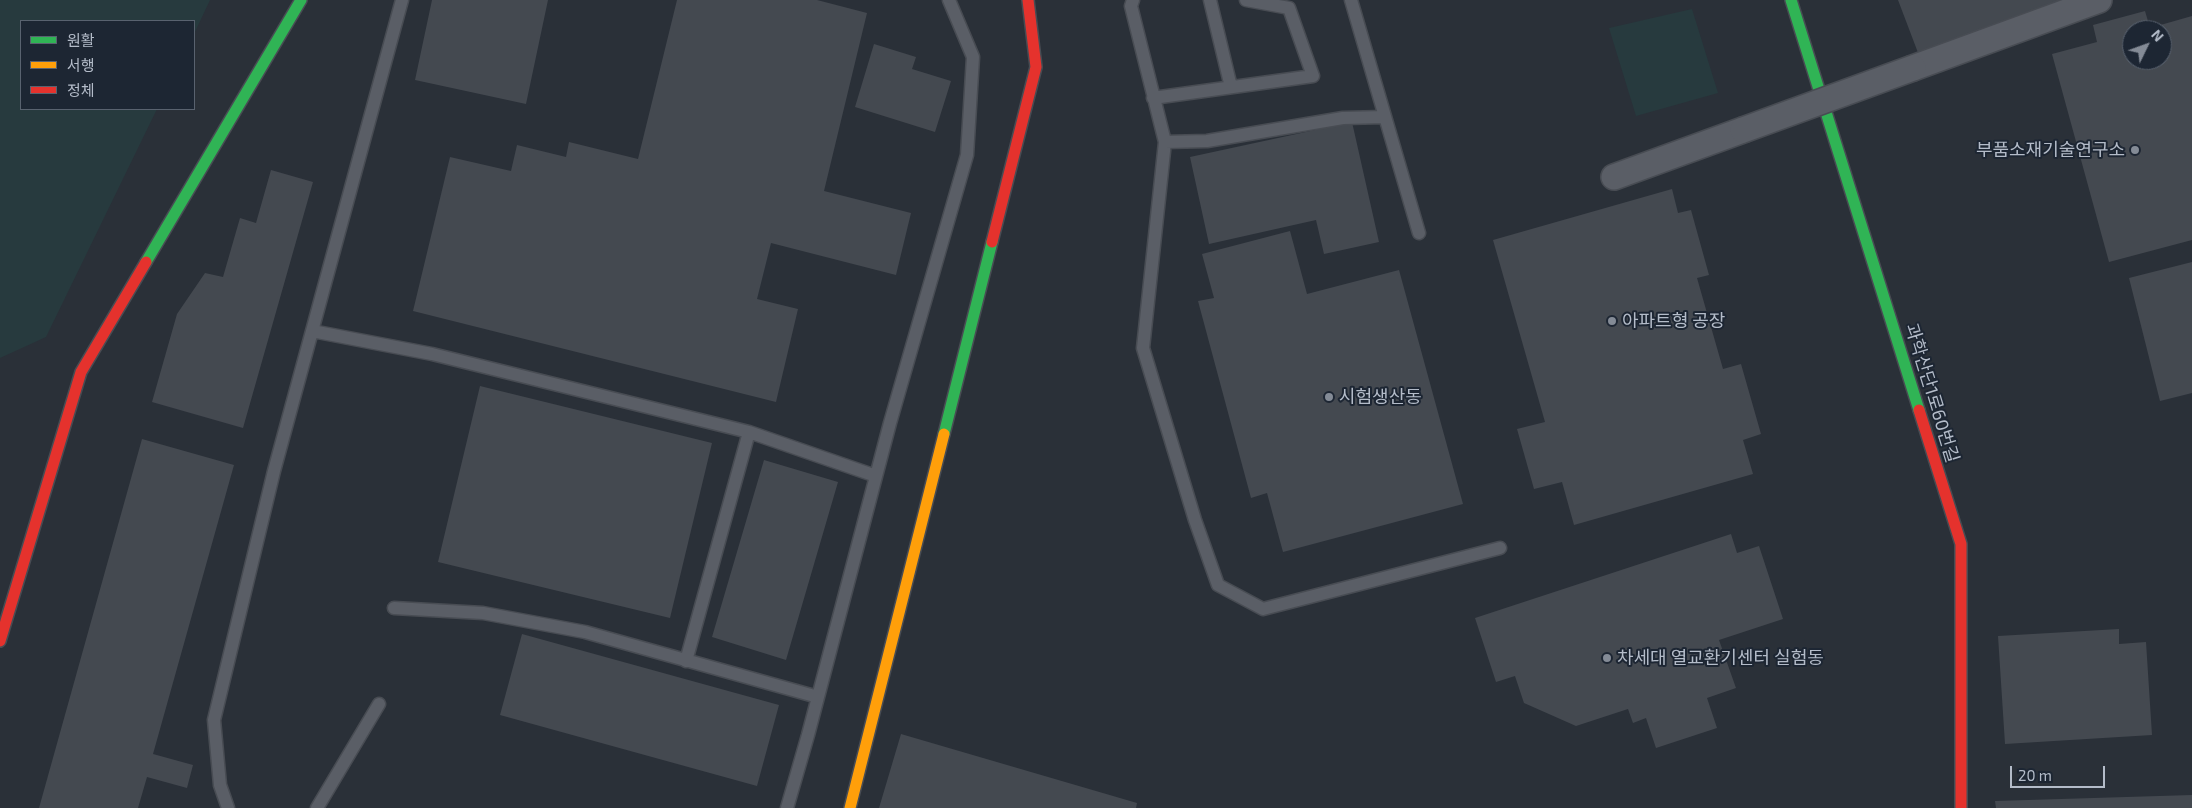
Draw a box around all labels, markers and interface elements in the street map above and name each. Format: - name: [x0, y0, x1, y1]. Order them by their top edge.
- legend: [20, 20, 195, 110]
- north arrow: [2122, 20, 2172, 70]
- text: N: [2148, 26, 2167, 45]
- text: 원활: [67, 31, 95, 49]
- text: 서행: [67, 56, 95, 74]
- text: 정체: [67, 81, 95, 99]
- place label: 부품소재기술연구소: [1976, 139, 2125, 161]
- marker: 부품소재기술연구소: [2129, 144, 2141, 156]
- place label: 아파트형 공장: [1622, 310, 1725, 332]
- marker: 아파트형 공장: [1606, 315, 1618, 327]
- street label: 과학산단1로60번길: [1901, 321, 1963, 465]
- place label: 시험생산동: [1339, 386, 1422, 408]
- marker: 시험생산동: [1323, 391, 1335, 403]
- place label: 차세대 열교환기센터 실험동: [1617, 647, 1824, 669]
- marker: 차세대 열교환기센터 실험동: [1601, 652, 1613, 664]
- scale bar: [2012, 756, 2107, 788]
- text: 20 m: [2018, 766, 2052, 784]

